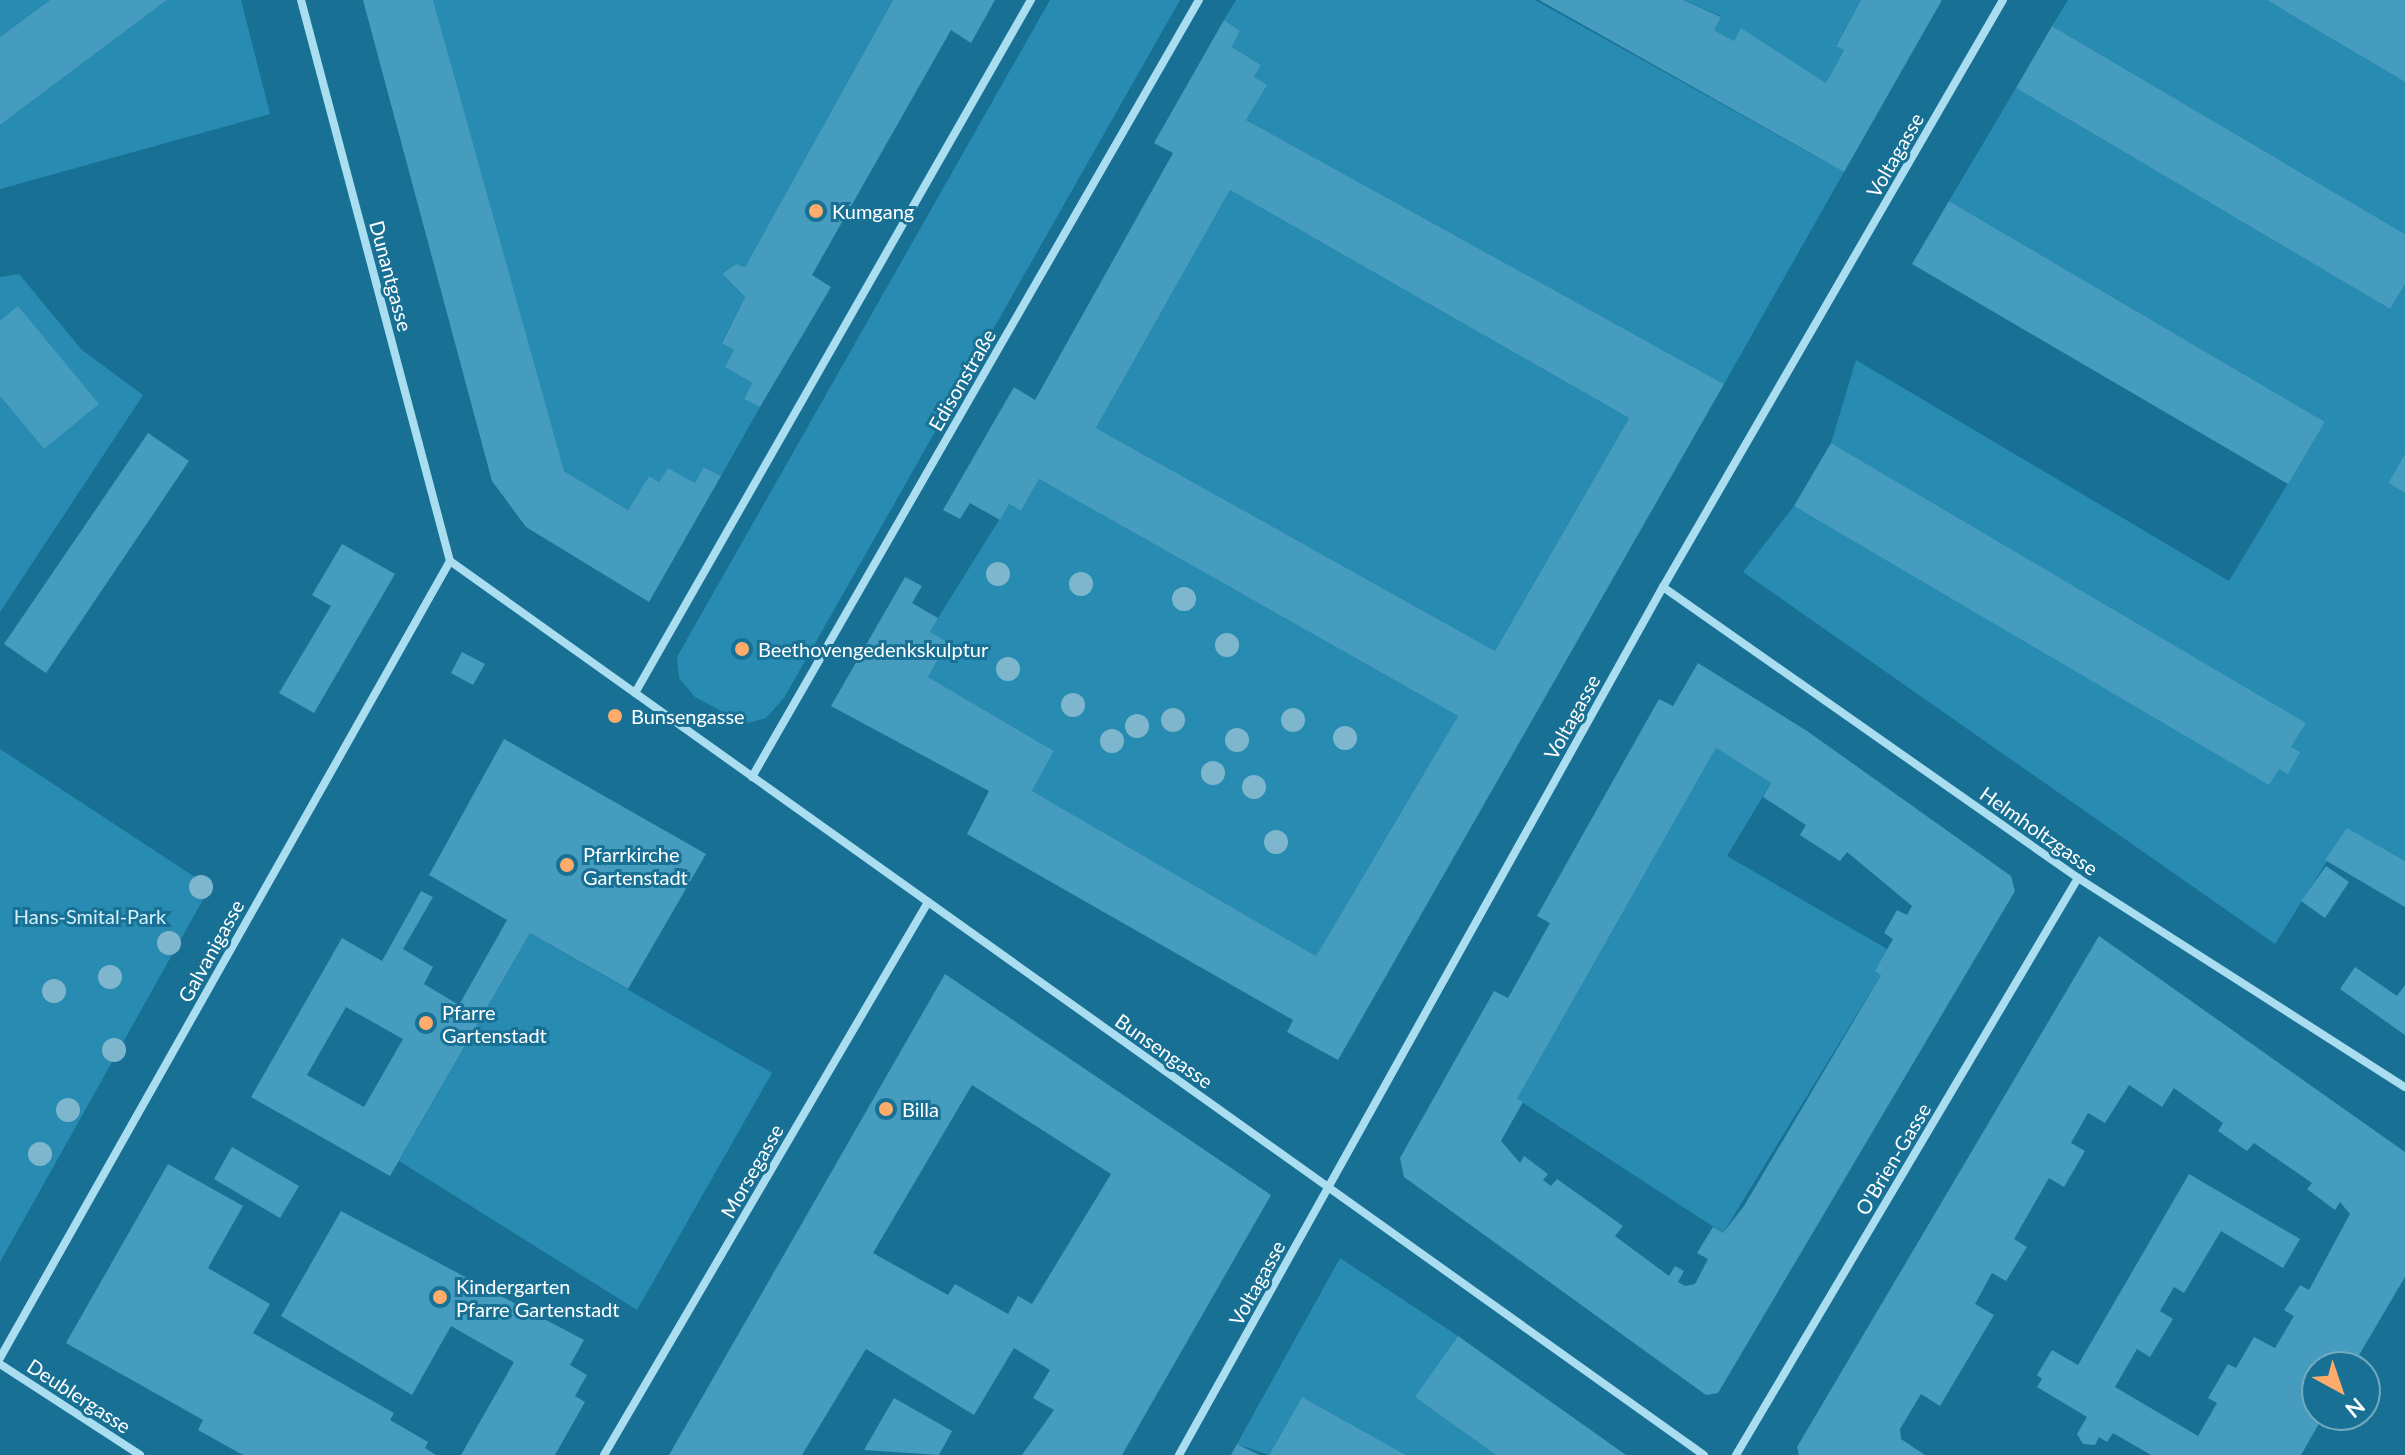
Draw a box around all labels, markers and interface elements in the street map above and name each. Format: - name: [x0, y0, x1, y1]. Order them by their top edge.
- street label: Voltagasse: [1861, 109, 1929, 201]
- place label: Kumgang: [832, 199, 914, 223]
- marker: Kumgang: [807, 202, 825, 220]
- street label: Dunantgasse: [365, 218, 417, 334]
- street label: Edisonstraße: [923, 325, 1001, 435]
- place label: Beethovengedenkskulptur: [758, 637, 988, 661]
- marker: Beethovengedenkskulptur: [733, 640, 751, 658]
- street label: Voltagasse: [1539, 670, 1605, 764]
- place label: Bunsengasse: [631, 704, 745, 728]
- marker: Bunsengasse: [606, 707, 624, 725]
- street label: Helmholtzgasse: [1975, 781, 2103, 881]
- place label: Pfarrkirche Gartenstadt: [583, 842, 688, 889]
- marker: Pfarrkirche Gartenstadt: [558, 856, 576, 874]
- street label: Galvanigasse: [173, 896, 249, 1006]
- park label: Hans-Smital-Park: [14, 904, 166, 928]
- place label: Pfarre Gartenstadt: [442, 1000, 547, 1047]
- street label: Bunsengasse: [1111, 1009, 1217, 1093]
- marker: Pfarre Gartenstadt: [417, 1014, 435, 1032]
- place label: Billa: [902, 1097, 939, 1121]
- street label: O'Brien-Gasse: [1850, 1099, 1936, 1219]
- marker: Billa: [877, 1100, 895, 1118]
- street label: Morsegasse: [716, 1120, 788, 1222]
- street label: Voltagasse: [1224, 1236, 1290, 1330]
- place label: Kindergarten Pfarre Gartenstadt: [456, 1274, 619, 1321]
- marker: Kindergarten Pfarre Gartenstadt: [431, 1288, 449, 1306]
- north arrow: [2301, 1351, 2381, 1431]
- street label: Deublergasse: [23, 1354, 135, 1438]
- text: N: [2340, 1392, 2371, 1424]

